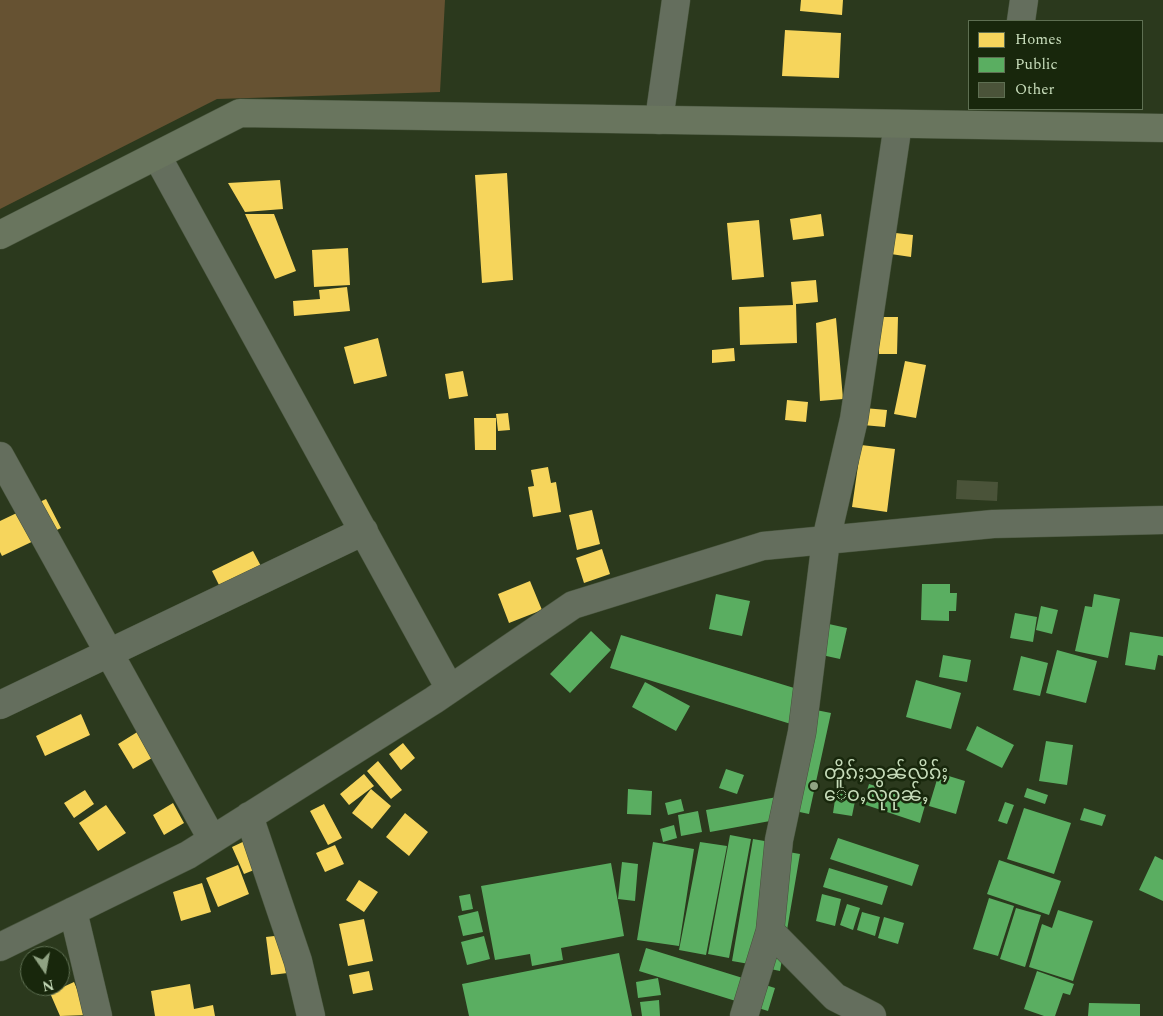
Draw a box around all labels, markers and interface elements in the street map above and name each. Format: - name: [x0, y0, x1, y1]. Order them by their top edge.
- legend: [968, 20, 1143, 110]
- text: Homes: [1015, 28, 1062, 51]
- text: Public: [1015, 53, 1058, 76]
- text: Other: [1015, 78, 1054, 101]
- place label: တိူၵ်ႈသွၼ်လိၵ်ႈ ေဝႇလုဝုၼ်ႇ: [824, 764, 948, 808]
- marker: တိူၵ်ႈသွၼ်လိၵ်ႈ ေဝႇလုဝုၼ်ႇ: [808, 780, 820, 792]
- north arrow: [20, 946, 70, 996]
- text: N: [40, 974, 56, 997]

